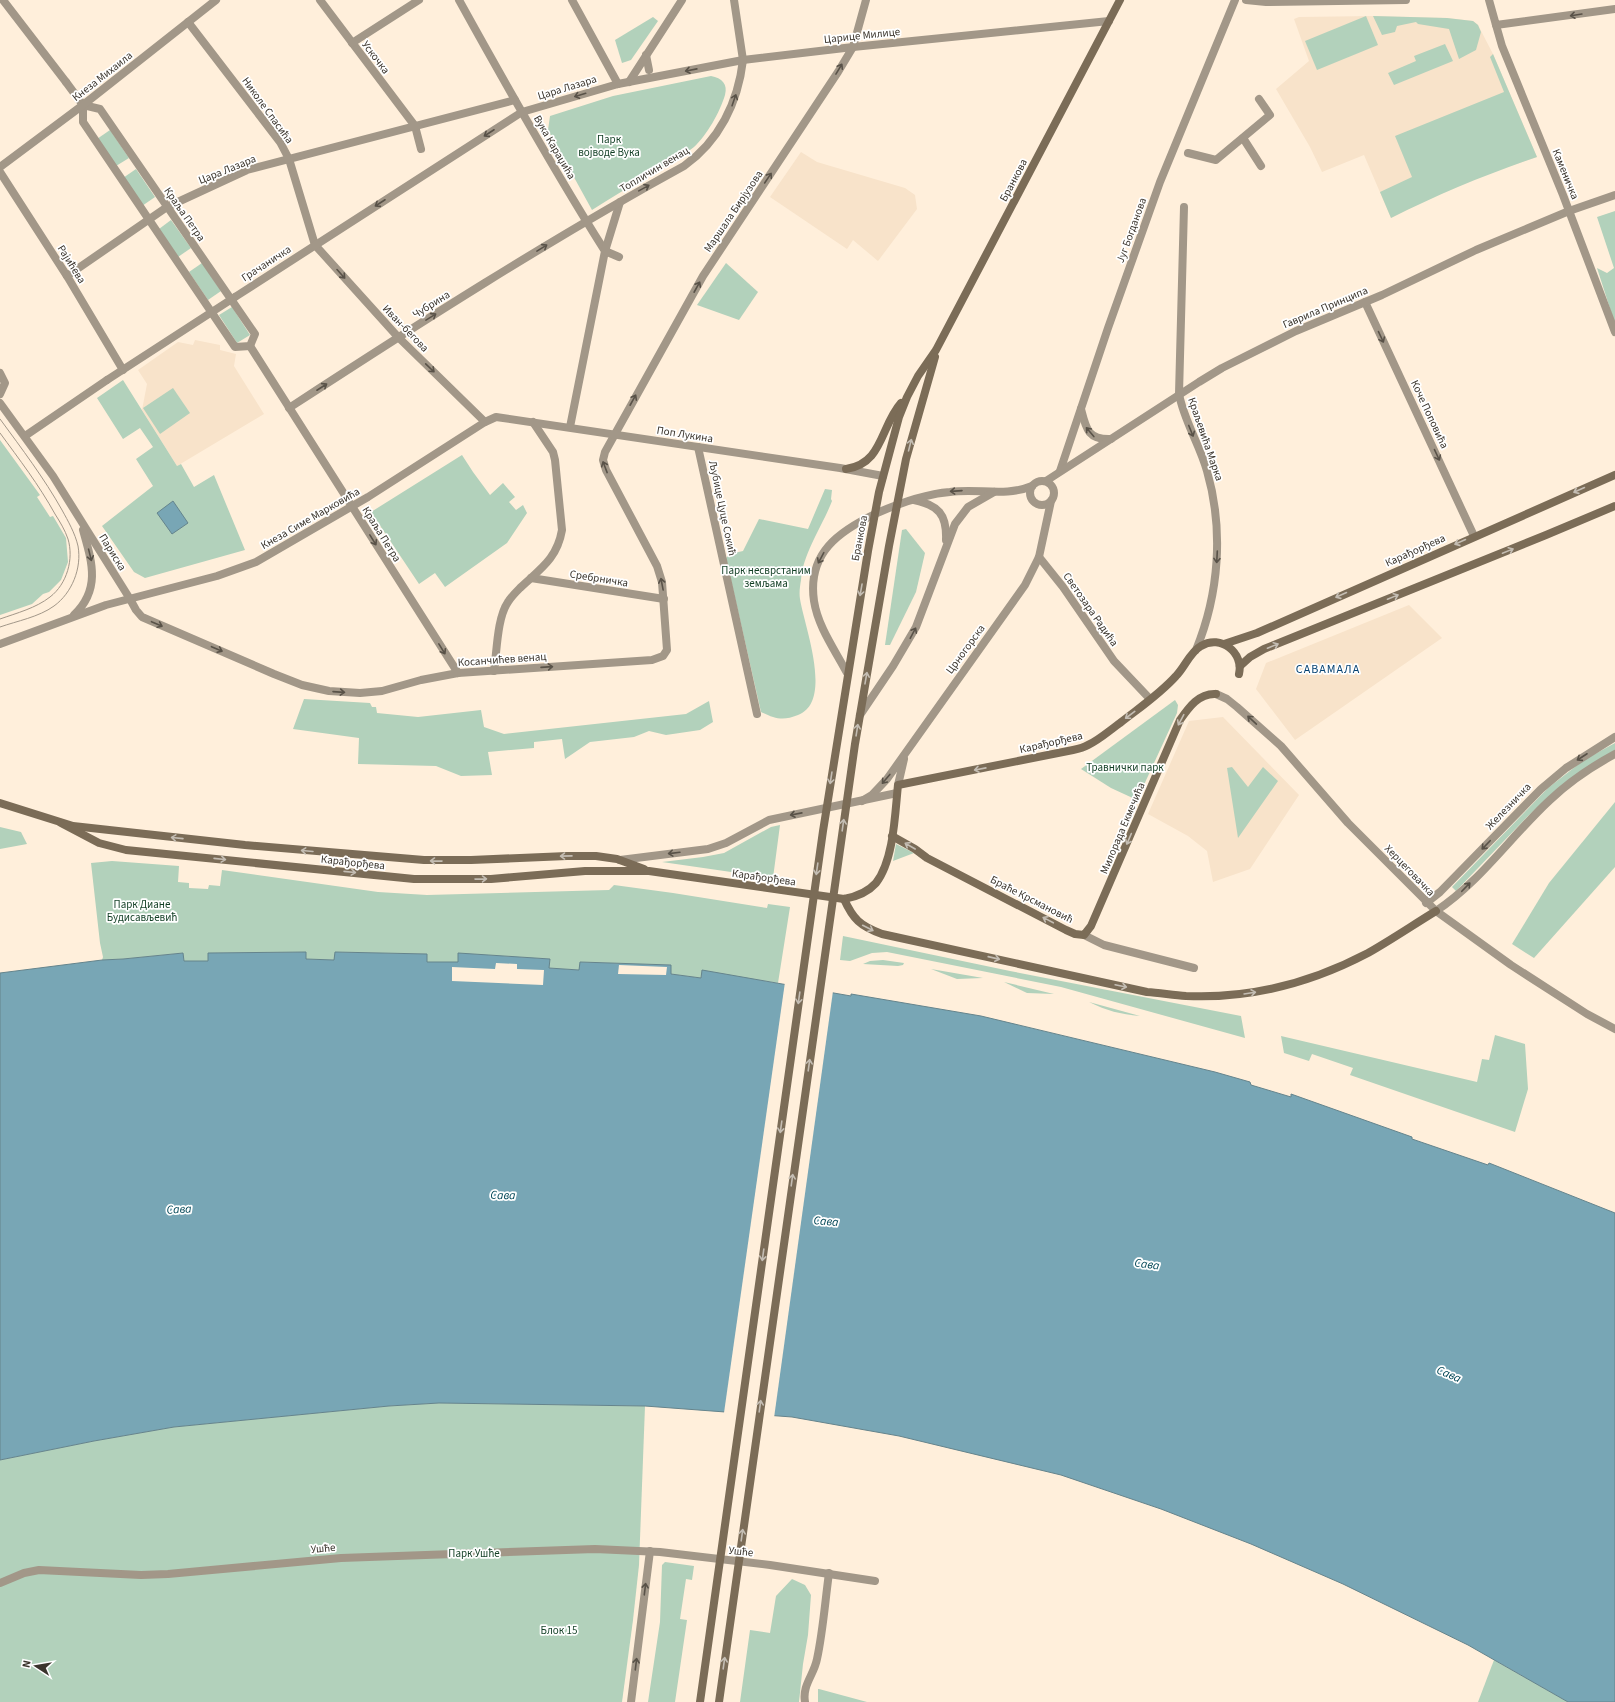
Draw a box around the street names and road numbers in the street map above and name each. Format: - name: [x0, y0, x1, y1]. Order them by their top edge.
- street label: Царице Милице: [823, 24, 901, 47]
- street label: Ускочка: [358, 38, 393, 77]
- street label: Кнеза Михаила: [69, 48, 136, 105]
- street label: Цара Лазара: [536, 71, 598, 104]
- street label: Николе Спасића: [238, 74, 297, 147]
- street label: Вука Караџића: [530, 112, 579, 182]
- street label: Топличин венац: [617, 143, 692, 196]
- street label: Каменичка: [1549, 147, 1582, 202]
- street label: Цара Лазара: [196, 151, 258, 188]
- street label: Бранкова: [996, 156, 1031, 204]
- street label: Маршала Бирјузова: [700, 167, 766, 255]
- street label: Краља Петра: [160, 184, 209, 244]
- street label: Југ Богданова: [1113, 196, 1150, 265]
- street label: Рајићева: [54, 242, 89, 286]
- street label: Грачаничка: [239, 242, 294, 285]
- street label: Гаврила Принципа: [1280, 283, 1370, 332]
- street label: Чубрина: [410, 287, 453, 322]
- street label: Иван-бегова: [379, 301, 432, 355]
- street label: Коче Поповића: [1407, 378, 1452, 451]
- street label: Краљевића Марка: [1184, 395, 1227, 483]
- street label: Поп Лукина: [656, 423, 714, 446]
- street label: Љубице Цуце Сокић: [705, 459, 740, 557]
- street label: Кнеза Симе Марковића: [258, 484, 363, 553]
- street label: Краља Петра: [359, 504, 405, 565]
- street label: Бранкова: [848, 514, 871, 562]
- street label: Париска: [95, 531, 130, 574]
- street label: Карађорђева: [1383, 531, 1448, 570]
- street label: Сребрничка: [569, 566, 629, 591]
- street label: Светозара Радића: [1059, 569, 1122, 649]
- street label: Црногорска: [942, 622, 988, 677]
- street label: Косанчићев венац: [457, 649, 547, 670]
- street label: Карађорђева: [1018, 728, 1084, 757]
- street label: Милорада Екмечића: [1096, 780, 1149, 876]
- street label: Железничка: [1482, 780, 1535, 833]
- street label: Херцеговачка: [1381, 841, 1438, 899]
- street label: Карађорђева: [320, 852, 386, 873]
- street label: Карађорђева: [731, 866, 797, 889]
- street label: Браће Крсмановић: [988, 872, 1076, 927]
- street label: Ушће: [310, 1540, 337, 1557]
- street label: Ушће: [728, 1543, 755, 1560]

